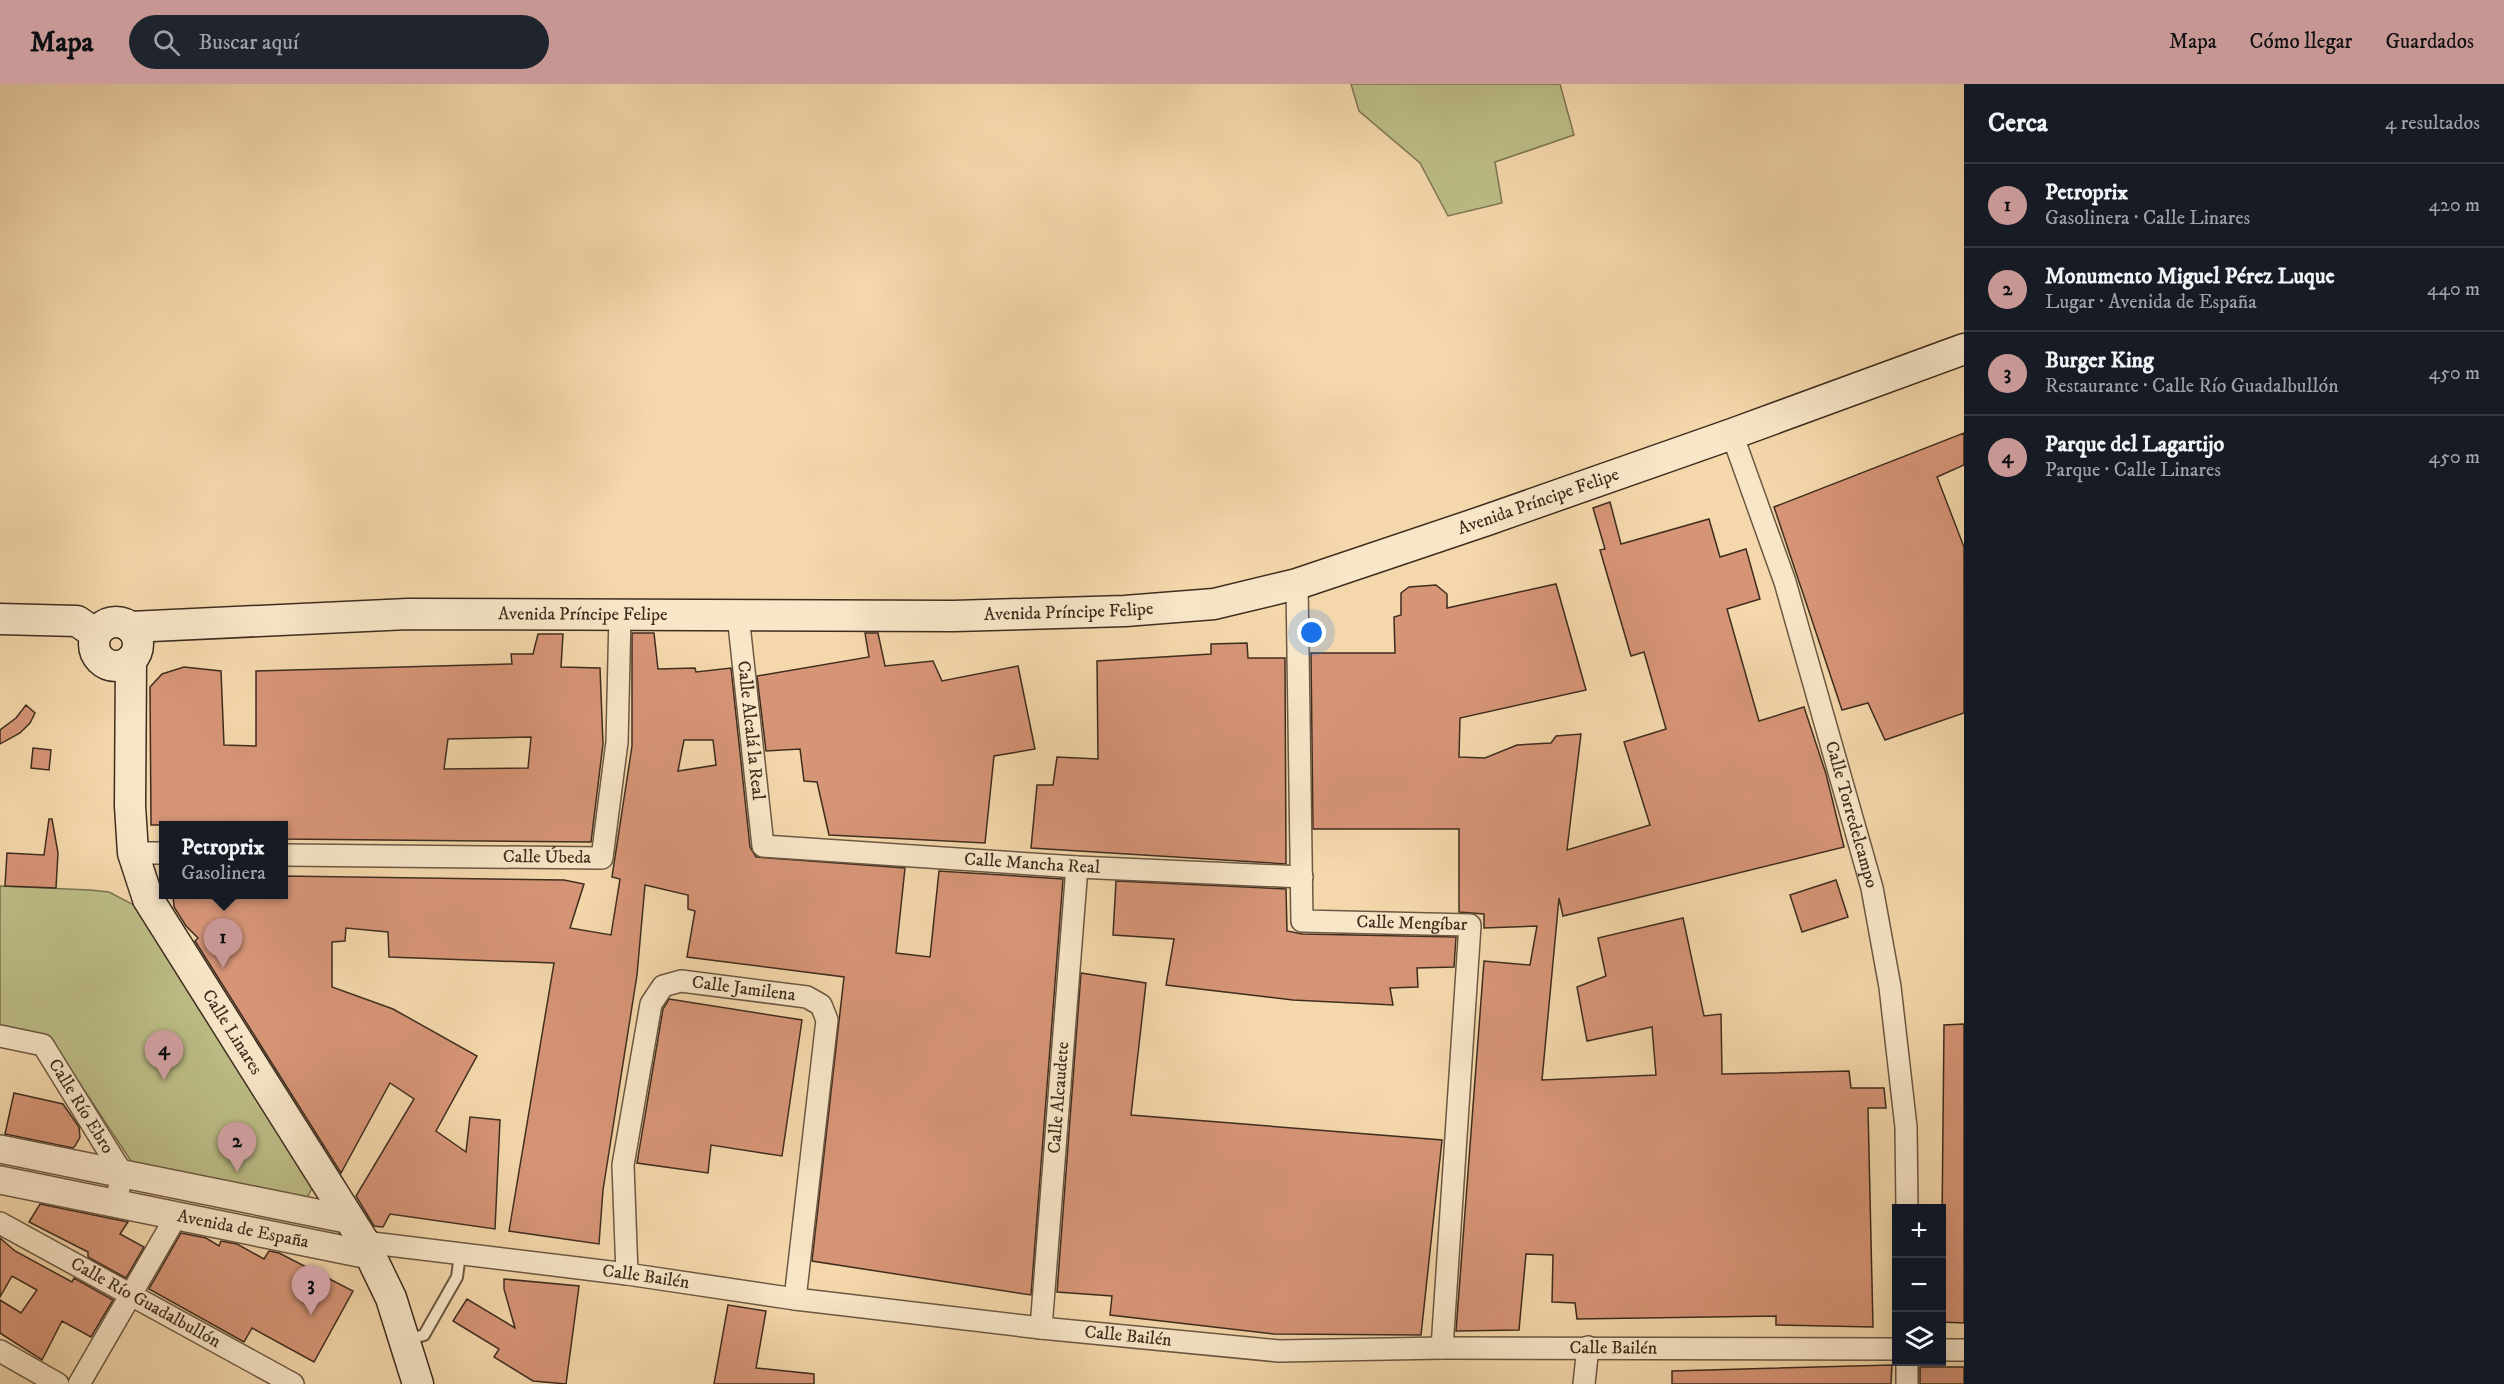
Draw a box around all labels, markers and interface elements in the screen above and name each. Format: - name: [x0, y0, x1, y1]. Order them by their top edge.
- search box: [129, 15, 549, 69]
- text: Mapa: [30, 25, 93, 60]
- icon: search: [150, 26, 183, 59]
- text: Buscar aquí: [198, 29, 299, 56]
- text: Mapa: [2169, 29, 2217, 55]
- text: Cómo llegar: [2250, 29, 2352, 55]
- text: Guardados: [2385, 29, 2474, 55]
- text: Cerca: [1988, 107, 2048, 140]
- text: 4 resultados: [2385, 111, 2480, 136]
- text: Petroprix: [2045, 179, 2128, 206]
- text: 1: [2004, 193, 2011, 218]
- text: 420 m: [2429, 193, 2480, 218]
- text: Gasolinera · Calle Linares: [2045, 206, 2250, 231]
- text: Monumento Miguel Pérez Luque: [2045, 263, 2335, 290]
- text: 2: [2003, 277, 2012, 302]
- text: 440 m: [2427, 277, 2480, 302]
- text: Lugar · Avenida de España: [2045, 290, 2257, 315]
- text: Burger King: [2045, 347, 2154, 374]
- text: 3: [2004, 361, 2011, 386]
- text: 450 m: [2429, 361, 2480, 386]
- text: Restaurante · Calle Río Guadalbullón: [2045, 374, 2339, 399]
- text: Parque del Lagartijo: [2045, 431, 2224, 458]
- text: 4: [2002, 445, 2013, 470]
- text: 450 m: [2429, 445, 2480, 470]
- text: Parque · Calle Linares: [2045, 458, 2221, 483]
- street label: Avenida Príncipe Felipe: [1455, 464, 1622, 540]
- street label: Avenida Príncipe Felipe: [984, 598, 1154, 626]
- street label: Avenida Príncipe Felipe: [498, 603, 667, 626]
- your location: [1297, 618, 1326, 647]
- street label: Calle Alcalá la Real: [732, 659, 769, 802]
- street label: Calle Torredelcampo: [1820, 739, 1882, 891]
- popup: [159, 821, 288, 899]
- text: Petroprix: [181, 834, 264, 861]
- street label: Calle Úbeda: [503, 845, 592, 869]
- street label: Calle Mancha Real: [963, 848, 1101, 879]
- text: Gasolinera: [181, 861, 266, 886]
- street label: Calle Mengíbar: [1356, 911, 1468, 936]
- pin: 1: [204, 918, 242, 968]
- street label: Calle Jamilena: [691, 971, 797, 1006]
- street label: Calle Linares: [197, 986, 267, 1079]
- pin: 4: [144, 1030, 184, 1080]
- street label: Calle Alcaudete: [1044, 1041, 1074, 1155]
- street label: Calle Río Ebro: [43, 1055, 119, 1158]
- pin: 2: [218, 1122, 256, 1172]
- map controls: [1892, 1204, 1946, 1366]
- button: +: [1892, 1204, 1946, 1258]
- street label: Avenida de España: [175, 1205, 311, 1254]
- street label: Calle Río Guadalbullón: [67, 1253, 225, 1353]
- button: −: [1892, 1258, 1946, 1312]
- street label: Calle Bailén: [601, 1260, 691, 1294]
- pin: 3: [292, 1266, 330, 1315]
- button: layers: [1892, 1312, 1946, 1366]
- street label: Calle Bailén: [1083, 1321, 1173, 1352]
- street label: Calle Bailén: [1570, 1337, 1658, 1359]

